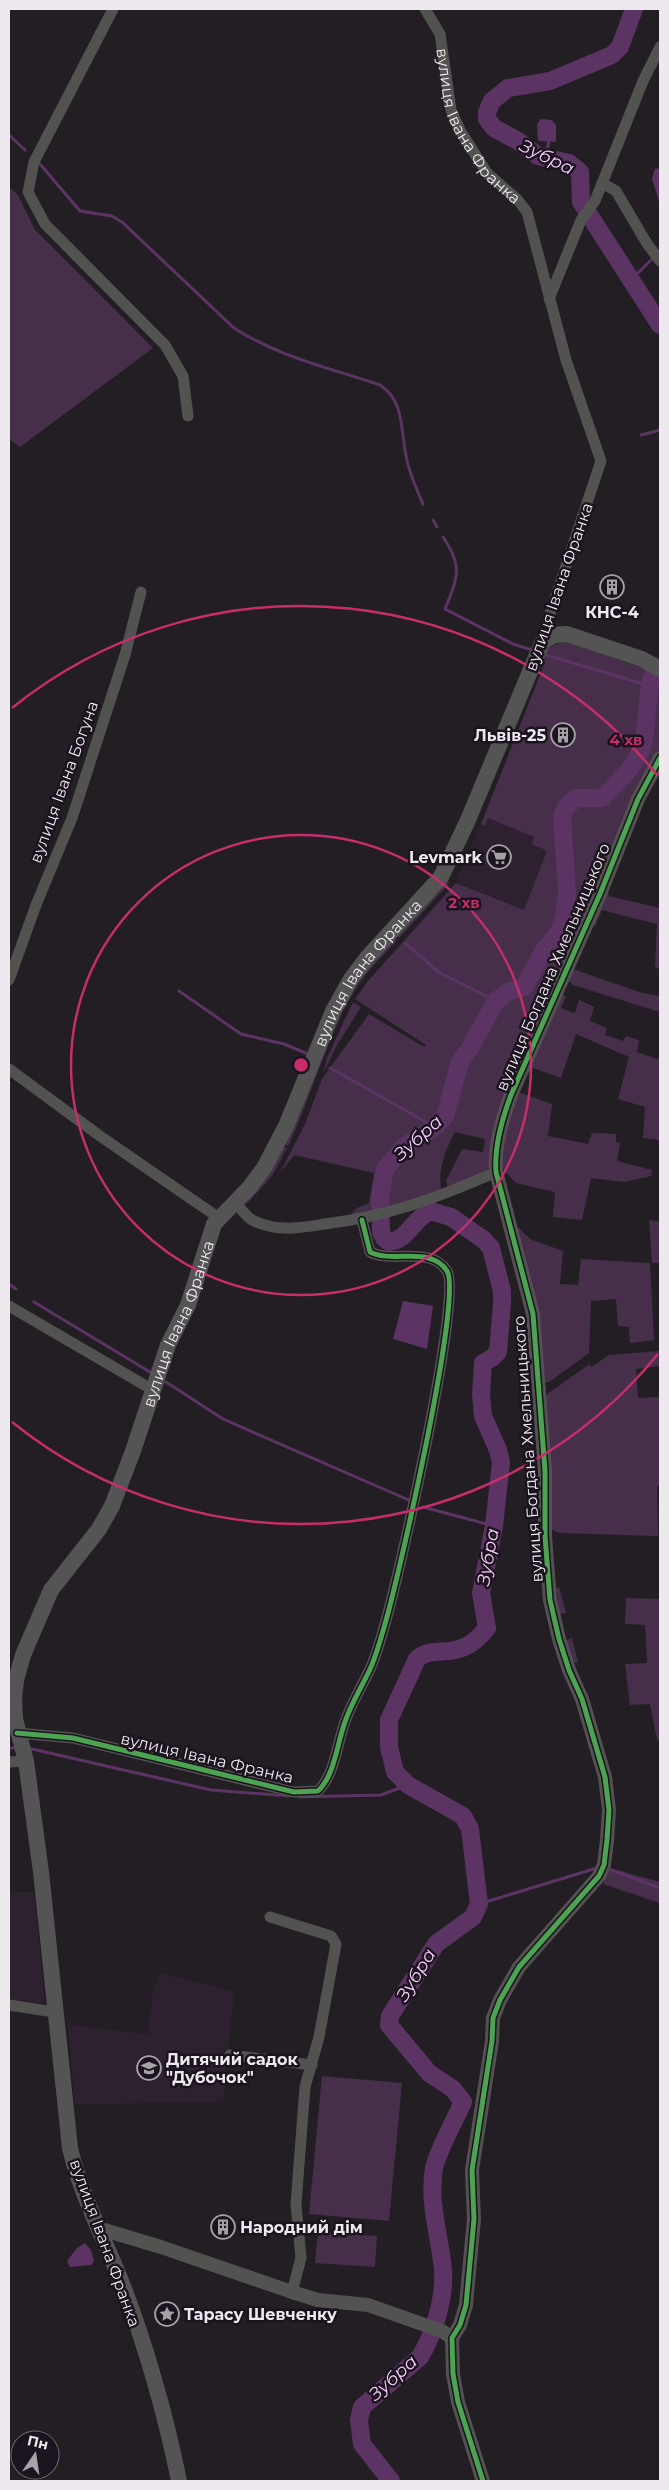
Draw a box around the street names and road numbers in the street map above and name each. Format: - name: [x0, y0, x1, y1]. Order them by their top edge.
- street label: вулиця Івана Франка: [433, 47, 525, 208]
- street label: вулиця Івана Франка: [521, 500, 597, 674]
- street label: вулиця Івана Богуна: [26, 698, 102, 866]
- street label: вулиця Богдана Хмельницького: [492, 840, 614, 1094]
- street label: вулиця Івана Франка: [310, 895, 425, 1049]
- street label: вулиця Івана Франка: [139, 1238, 218, 1410]
- street label: вулиця Богдана Хмельницького: [509, 1315, 547, 1583]
- street label: вулиця Івана Франка: [119, 1729, 295, 1787]
- street label: вулиця Івана Франка: [66, 2157, 144, 2329]

